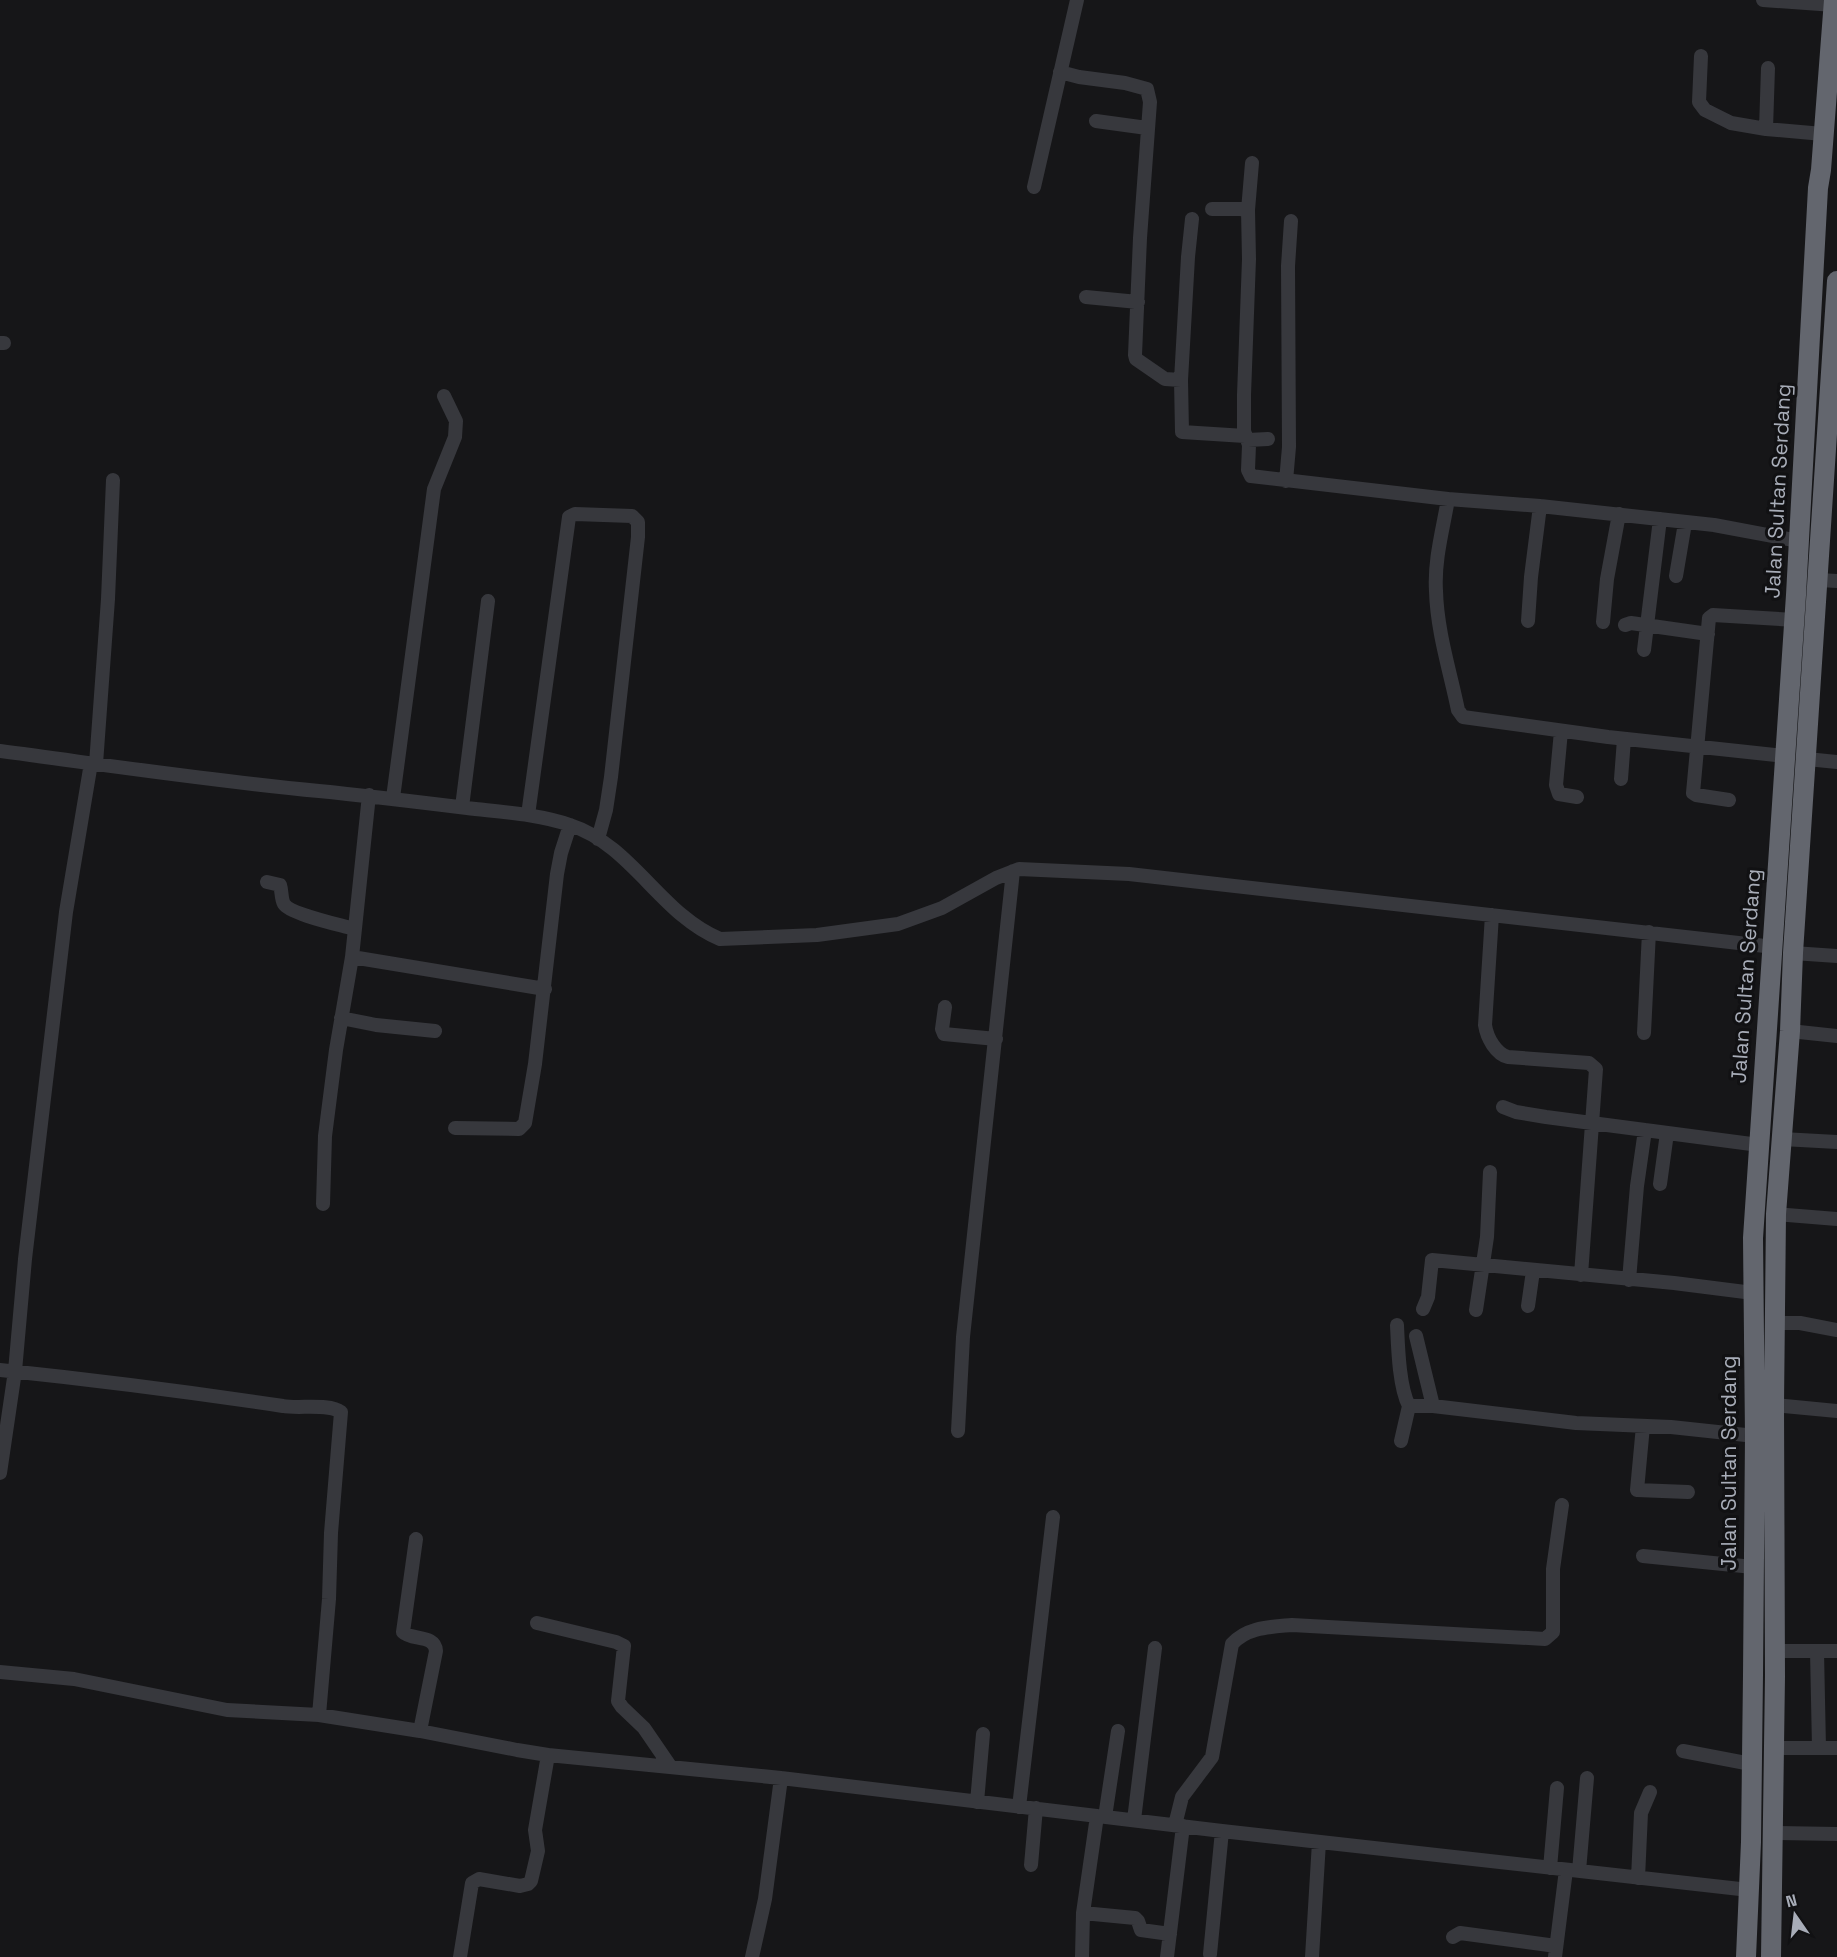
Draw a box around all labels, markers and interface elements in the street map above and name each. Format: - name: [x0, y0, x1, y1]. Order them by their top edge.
- street label: Jalan Sultan Serdang: [1758, 383, 1797, 599]
- street label: Jalan Sultan Serdang: [1725, 868, 1766, 1084]
- street label: Jalan Sultan Serdang: [1715, 1355, 1742, 1571]
- north arrow: [1765, 1885, 1825, 1945]
- text: N: [1784, 1889, 1799, 1912]

